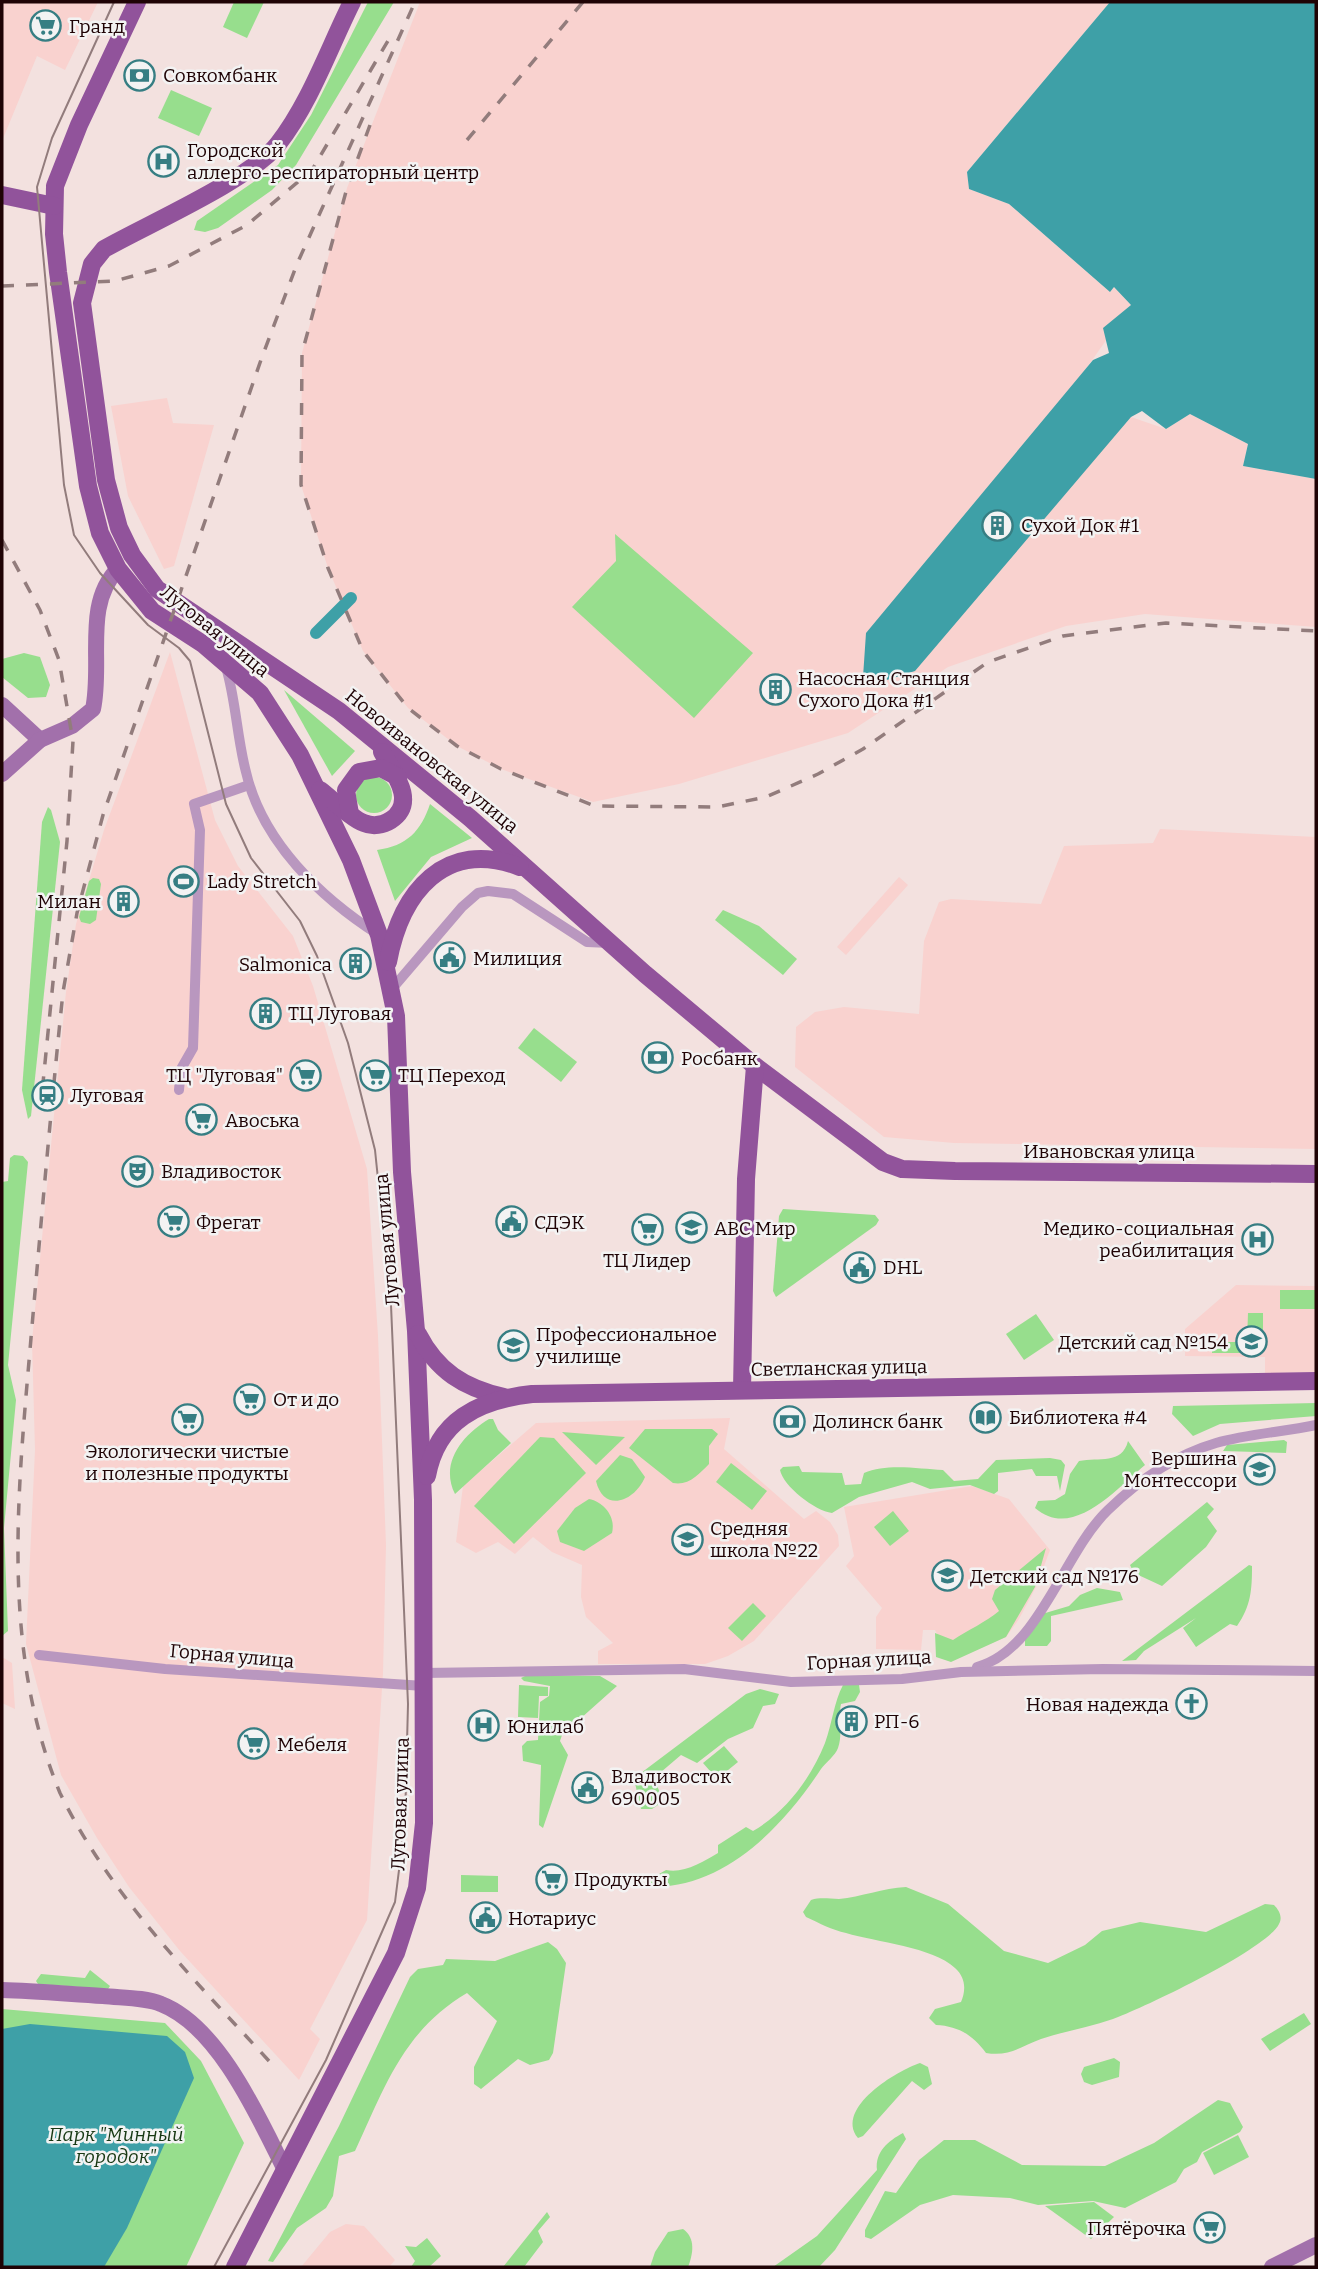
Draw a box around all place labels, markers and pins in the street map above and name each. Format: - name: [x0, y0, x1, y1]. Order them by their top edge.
- supermarket icon: Гранд: [29, 9, 63, 43]
- place label: Гранд: [69, 15, 125, 38]
- bank icon: Совкомбанк: [123, 58, 157, 92]
- place label: Совкомбанк: [163, 64, 278, 87]
- place label: Городской аллерго-респираторный центр: [187, 139, 479, 184]
- hospital icon: Городской аллерго-респираторный центр: [147, 144, 181, 178]
- building icon: Сухой Док #1: [981, 508, 1015, 542]
- place label: Сухой Док #1: [1021, 514, 1139, 537]
- place label: Насосная Станция Сухого Дока #1: [798, 667, 970, 712]
- building icon: Насосная Станция Сухого Дока #1: [758, 672, 792, 706]
- sports icon: Lady Stretch: [167, 864, 201, 898]
- place label: Lady Stretch: [207, 870, 317, 893]
- building icon: Милан: [107, 884, 141, 918]
- place label: Милан: [37, 890, 101, 913]
- public building icon: Милиция: [433, 941, 467, 975]
- building icon: Salmonica: [338, 947, 372, 981]
- place label: Милиция: [473, 947, 562, 970]
- place label: Salmonica: [239, 953, 333, 976]
- building icon: ТЦ Луговая: [248, 996, 282, 1030]
- place label: ТЦ Луговая: [288, 1002, 391, 1025]
- bank icon: Росбанк: [641, 1041, 675, 1075]
- place label: Росбанк: [681, 1047, 759, 1070]
- supermarket icon: ТЦ "Луговая": [289, 1058, 323, 1092]
- supermarket icon: ТЦ Переход: [358, 1058, 392, 1092]
- place label: ТЦ "Луговая": [166, 1064, 283, 1087]
- place label: ТЦ Переход: [398, 1064, 506, 1087]
- station icon: Луговая: [30, 1078, 64, 1112]
- place label: Луговая: [70, 1084, 144, 1107]
- supermarket icon: Авоська: [185, 1103, 219, 1137]
- place label: Авоська: [225, 1109, 300, 1132]
- theatre icon: Владивосток: [121, 1154, 155, 1188]
- place label: Владивосток: [161, 1160, 282, 1183]
- supermarket icon: Фрегат: [156, 1205, 190, 1239]
- public building icon: СДЭК: [494, 1205, 528, 1239]
- place label: Фрегат: [196, 1211, 261, 1234]
- place label: СДЭК: [534, 1211, 585, 1234]
- school or university icon: ABC Мир: [674, 1211, 708, 1245]
- supermarket icon: ТЦ Лидер: [630, 1212, 664, 1246]
- place label: ABC Мир: [714, 1217, 796, 1240]
- place label: Медико-социальная реабилитация: [1043, 1217, 1234, 1262]
- hospital icon: Медико-социальная реабилитация: [1240, 1222, 1274, 1256]
- place label: ТЦ Лидер: [603, 1249, 691, 1272]
- public building icon: DHL: [843, 1250, 877, 1284]
- place label: DHL: [883, 1256, 922, 1279]
- place label: Профессиональное училище: [535, 1323, 717, 1368]
- school or university icon: Детский сад №154: [1234, 1325, 1268, 1359]
- school or university icon: Профессиональное училище: [496, 1328, 530, 1362]
- place label: Детский сад №154: [1058, 1331, 1228, 1354]
- supermarket icon: От и до: [233, 1382, 267, 1416]
- place label: От и до: [273, 1388, 339, 1411]
- library icon: Библиотека #4: [969, 1400, 1003, 1434]
- supermarket icon: Экологически чистые и полезные продукты: [170, 1403, 204, 1437]
- bank icon: Долинск банк: [773, 1404, 807, 1438]
- place label: Библиотека #4: [1009, 1406, 1147, 1429]
- place label: Долинск банк: [813, 1410, 943, 1433]
- place label: Экологически чистые и полезные продукты: [85, 1440, 289, 1485]
- place label: Вершина Монтессори: [1124, 1447, 1238, 1492]
- school or university icon: Вершина Монтессори: [1243, 1452, 1277, 1486]
- place label: Средняя школа №22: [710, 1517, 818, 1562]
- school or university icon: Средняя школа №22: [670, 1522, 704, 1556]
- school or university icon: Детский сад №176: [930, 1559, 964, 1593]
- place label: Детский сад №176: [970, 1565, 1139, 1588]
- church icon: Новая надежда: [1175, 1687, 1209, 1721]
- place label: Новая надежда: [1026, 1693, 1170, 1716]
- building icon: РП-6: [834, 1704, 868, 1738]
- hospital icon: Юнилаб: [467, 1709, 501, 1743]
- place label: РП-6: [874, 1710, 920, 1733]
- place label: Юнилаб: [507, 1715, 584, 1738]
- supermarket icon: Мебеля: [237, 1727, 271, 1761]
- place label: Мебеля: [277, 1733, 347, 1756]
- place label: Владивосток 690005: [611, 1765, 732, 1810]
- public building icon: Владивосток 690005: [571, 1770, 605, 1804]
- supermarket icon: Продукты: [534, 1862, 568, 1896]
- place label: Продукты: [574, 1868, 668, 1891]
- public building icon: Нотариус: [468, 1901, 502, 1935]
- place label: Нотариус: [508, 1907, 596, 1930]
- supermarket icon: Пятёрочка: [1192, 2211, 1226, 2245]
- place label: Пятёрочка: [1087, 2217, 1187, 2240]

